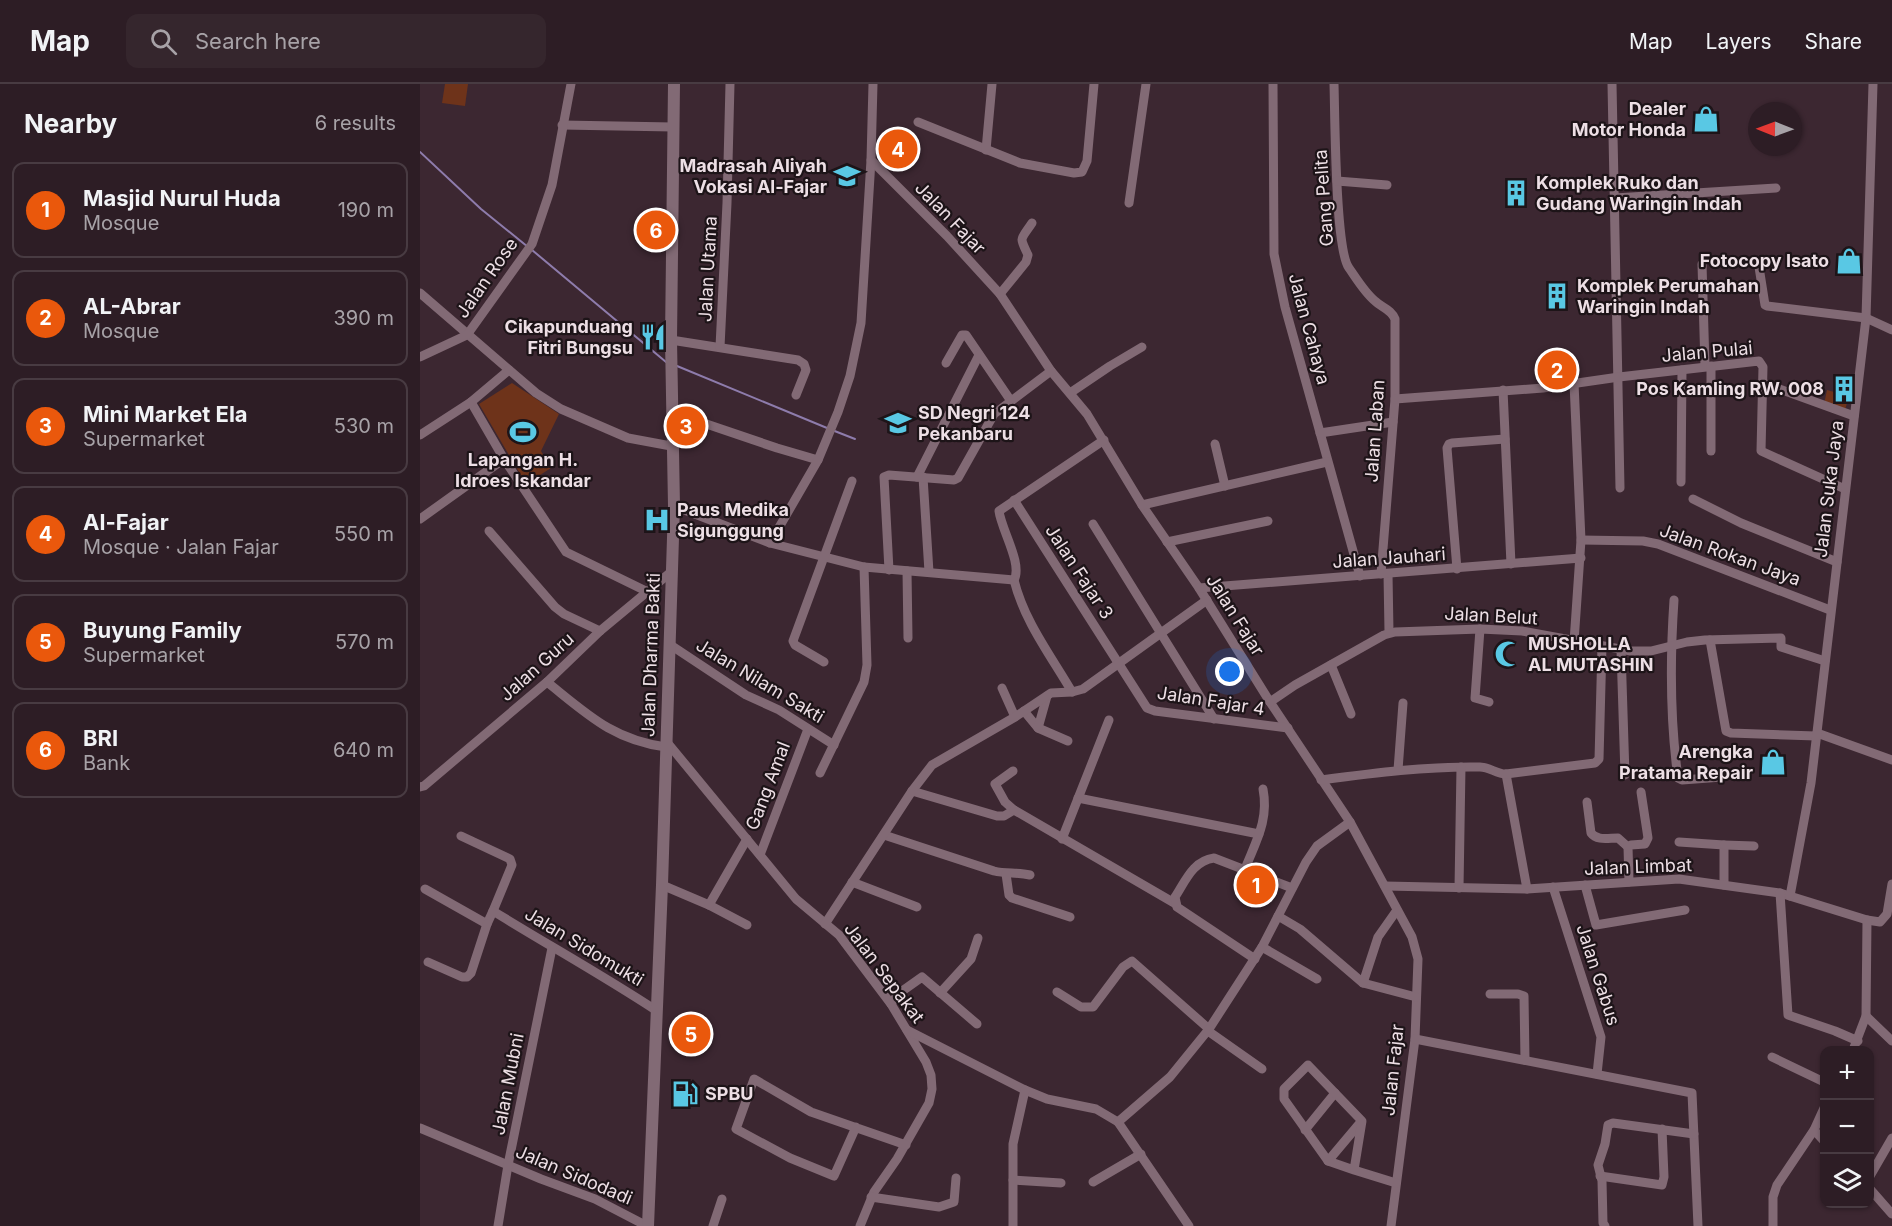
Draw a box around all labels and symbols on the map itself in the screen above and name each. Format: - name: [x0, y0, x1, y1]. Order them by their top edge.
- place label: Dealer Motor Honda: [1572, 98, 1686, 140]
- north arrow: [1748, 102, 1802, 156]
- shop icon: Dealer Motor Honda: [1691, 104, 1721, 134]
- pin: 4: [878, 126, 918, 172]
- street label: Gang Pelita: [1310, 149, 1337, 247]
- place label: Madrasah Aliyah Vokasi Al-Fajar: [679, 155, 827, 197]
- school or university icon: Madrasah Aliyah Vokasi Al-Fajar: [832, 161, 862, 191]
- place label: Komplek Ruko dan Gudang Waringin Indah: [1536, 172, 1742, 214]
- street label: Jalan Fajar: [911, 177, 990, 258]
- building icon: Komplek Ruko dan Gudang Waringin Indah: [1501, 178, 1531, 208]
- pin: 6: [636, 208, 676, 252]
- street label: Jalan Utama: [694, 216, 721, 322]
- street label: Jalan Rose: [451, 234, 522, 322]
- shop icon: Fotocopy Isato: [1834, 246, 1864, 276]
- place label: Fotocopy Isato: [1700, 250, 1829, 271]
- street label: Jalan Cahaya: [1285, 271, 1334, 387]
- place label: Komplek Perumahan Waringin Indah: [1577, 275, 1759, 317]
- building icon: Komplek Perumahan Waringin Indah: [1542, 281, 1572, 311]
- place label: Cikapunduang Fitri Bungsu: [505, 316, 633, 358]
- restaurant icon: Cikapunduang Fitri Bungsu: [638, 322, 668, 352]
- street label: Jalan Pulai: [1660, 337, 1753, 366]
- pin: 2: [1538, 348, 1576, 392]
- building icon: Pos Kamling RW. 008: [1829, 374, 1859, 404]
- place label: Pos Kamling RW. 008: [1636, 378, 1824, 399]
- street label: Jalan Laban: [1360, 379, 1389, 483]
- place label: SD Negri 124 Pekanbaru: [918, 402, 1030, 444]
- pin: 3: [666, 404, 706, 448]
- school or university icon: SD Negri 124 Pekanbaru: [883, 408, 913, 438]
- sports icon: Lapangan H. Idroes Iskandar: [508, 417, 538, 447]
- street label: Jalan Suka Jaya: [1810, 419, 1847, 559]
- place label: Lapangan H. Idroes Iskandar: [455, 449, 591, 491]
- place label: Paus Medika Sigunggung: [677, 499, 789, 541]
- hospital icon: Paus Medika Sigunggung: [642, 505, 672, 535]
- street label: Jalan Rokan Jaya: [1657, 519, 1804, 590]
- street label: Jalan Fajar 3: [1041, 521, 1118, 623]
- street label: Jalan Jauhari: [1331, 543, 1446, 572]
- street label: Jalan Fajar: [1202, 570, 1269, 660]
- street label: Jalan Dharma Bakti: [637, 573, 664, 737]
- street label: Jalan Belut: [1444, 603, 1538, 628]
- street label: Jalan Guru: [495, 628, 578, 705]
- place label: MUSHOLLA AL MUTASHIN: [1528, 633, 1653, 675]
- street label: Jalan Nilam Sakti: [692, 634, 828, 727]
- mosque icon: MUSHOLLA AL MUTASHIN: [1493, 639, 1523, 669]
- your location: [1215, 657, 1244, 686]
- street label: Jalan Fajar 4: [1156, 682, 1266, 719]
- street label: Gang Amal: [741, 739, 794, 833]
- place label: Arengka Pratama Repair: [1619, 741, 1753, 783]
- shop icon: Arengka Pratama Repair: [1758, 747, 1788, 777]
- street label: Jalan Limbat: [1584, 854, 1692, 879]
- pin: 1: [1236, 862, 1276, 908]
- street label: Jalan Sidomukti: [521, 903, 647, 990]
- street label: Jalan Sepakat: [840, 919, 929, 1027]
- street label: Jalan Gabus: [1572, 922, 1625, 1028]
- pin: 5: [672, 1012, 710, 1056]
- street label: Jalan Fajar: [1377, 1023, 1408, 1117]
- street label: Jalan Mubni: [487, 1031, 528, 1137]
- fuel station icon: SPBU: [670, 1079, 700, 1109]
- place label: SPBU: [705, 1083, 754, 1104]
- street label: Jalan Sidodadi: [513, 1140, 636, 1209]

